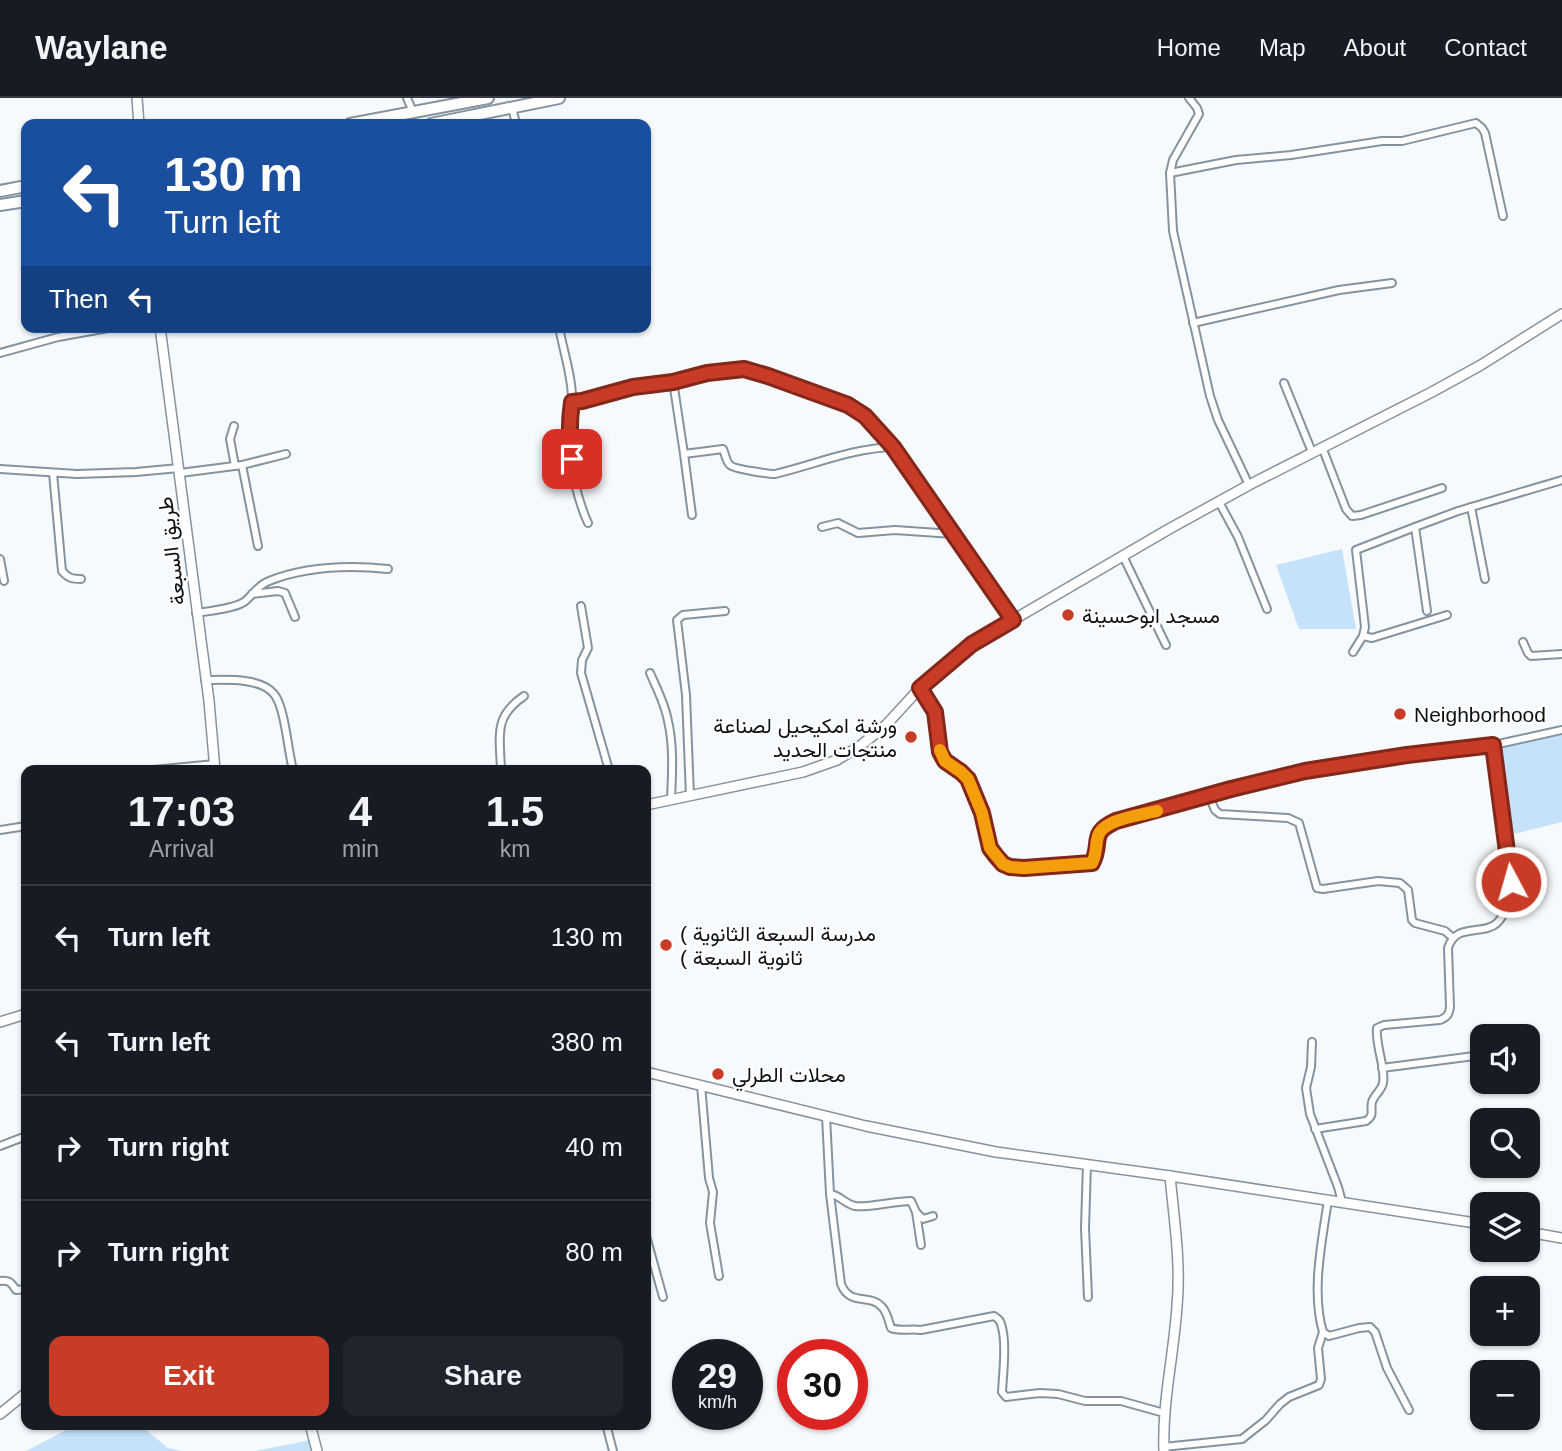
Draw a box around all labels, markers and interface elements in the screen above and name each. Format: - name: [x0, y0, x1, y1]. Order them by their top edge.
- text: Waylane: [35, 29, 168, 66]
- text: Home: [1157, 34, 1221, 61]
- text: Map: [1259, 34, 1306, 61]
- text: About: [1344, 34, 1406, 61]
- text: Contact: [1444, 34, 1527, 61]
- icon: left: [49, 147, 140, 238]
- text: 130 m: [164, 147, 303, 201]
- text: Turn left: [164, 204, 280, 240]
- icon: left: [122, 280, 160, 318]
- text: Then: [49, 284, 108, 314]
- pin: [542, 429, 602, 489]
- icon: arrive: [553, 440, 591, 478]
- street label: طريق السبعة: [153, 495, 191, 607]
- place label: مسجد ابوحسينة: [1082, 604, 1220, 629]
- marker: مسجد ابوحسينة: [1060, 607, 1076, 623]
- place label: Neighborhood: [1414, 703, 1546, 726]
- marker: Neighborhood: [1392, 706, 1408, 722]
- place label: ورشة امكيحيل لصناعة منتجات الحديد: [713, 714, 897, 762]
- marker: ورشة امكيحيل لصناعة منتجات الحديد: [903, 729, 919, 745]
- text: 17:03: [128, 788, 235, 835]
- text: 4: [349, 788, 372, 835]
- text: 1.5: [486, 788, 544, 835]
- text: Arrival: [149, 836, 214, 862]
- text: min: [342, 836, 379, 862]
- text: km: [500, 836, 530, 862]
- position arrow: [1474, 845, 1548, 919]
- icon: left: [49, 919, 87, 957]
- text: Turn left: [108, 922, 210, 952]
- text: 130 m: [551, 922, 623, 952]
- place label: ( مدرسة السبعة الثانوية ( ثانوية السبعة: [680, 922, 876, 971]
- marker: ( مدرسة السبعة الثانوية ( ثانوية السبعة: [658, 937, 674, 953]
- icon: left: [49, 1024, 87, 1062]
- map controls: [1470, 1024, 1540, 1430]
- button: sound: [1470, 1024, 1540, 1094]
- text: Turn left: [108, 1027, 210, 1057]
- text: 380 m: [551, 1027, 623, 1057]
- place label: محلات الطرلي: [732, 1063, 846, 1092]
- marker: محلات الطرلي: [710, 1066, 726, 1082]
- button: search: [1470, 1108, 1540, 1178]
- icon: right: [49, 1129, 87, 1167]
- text: Turn right: [108, 1132, 229, 1162]
- text: 40 m: [565, 1132, 623, 1162]
- button: layers: [1470, 1192, 1540, 1262]
- icon: right: [49, 1234, 87, 1272]
- text: Turn right: [108, 1237, 229, 1267]
- text: 80 m: [565, 1237, 623, 1267]
- button: +: [1470, 1276, 1540, 1346]
- button: Exit: [49, 1336, 329, 1416]
- button: Share: [343, 1336, 623, 1416]
- speed limit sign: 30: [777, 1339, 868, 1430]
- text: 29: [698, 1356, 737, 1395]
- button: −: [1470, 1360, 1540, 1430]
- text: km/h: [698, 1392, 737, 1412]

